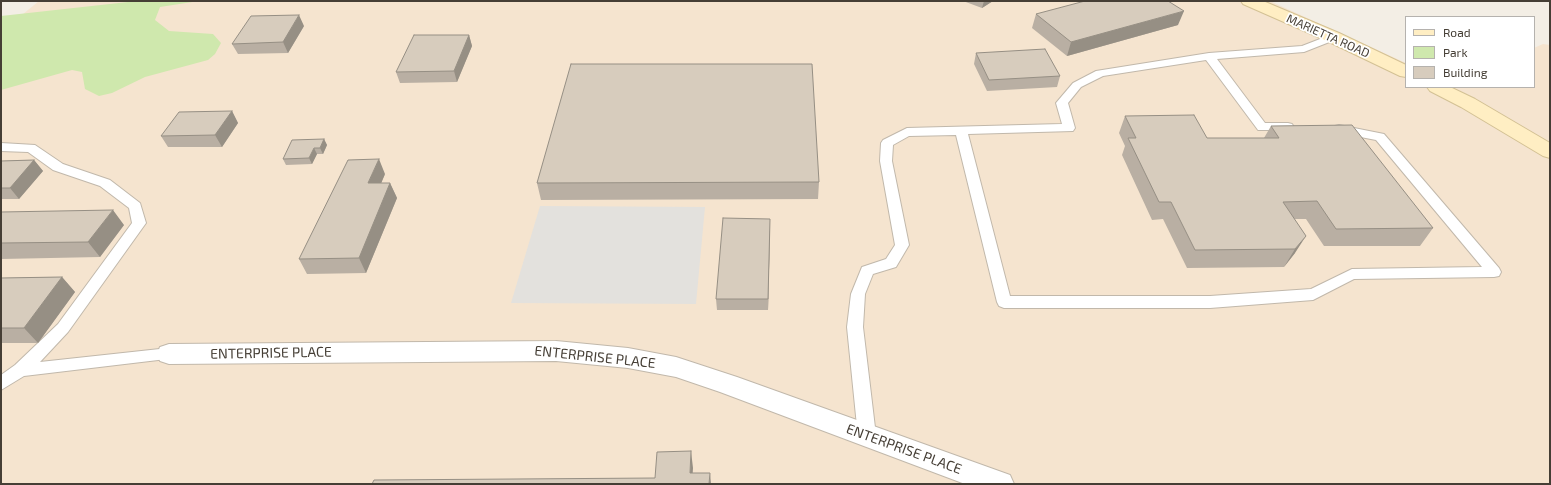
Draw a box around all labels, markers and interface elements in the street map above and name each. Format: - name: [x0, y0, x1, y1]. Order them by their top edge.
- street label: MARIETTA ROAD: [1284, 11, 1372, 61]
- legend: [1405, 16, 1535, 88]
- text: Road: [1443, 25, 1471, 39]
- text: Park: [1443, 45, 1468, 59]
- text: Building: [1443, 65, 1487, 79]
- street label: ENTERPRISE PLACE: [534, 342, 656, 372]
- street label: ENTERPRISE PLACE: [210, 344, 332, 362]
- street label: ENTERPRISE PLACE: [844, 420, 964, 478]

